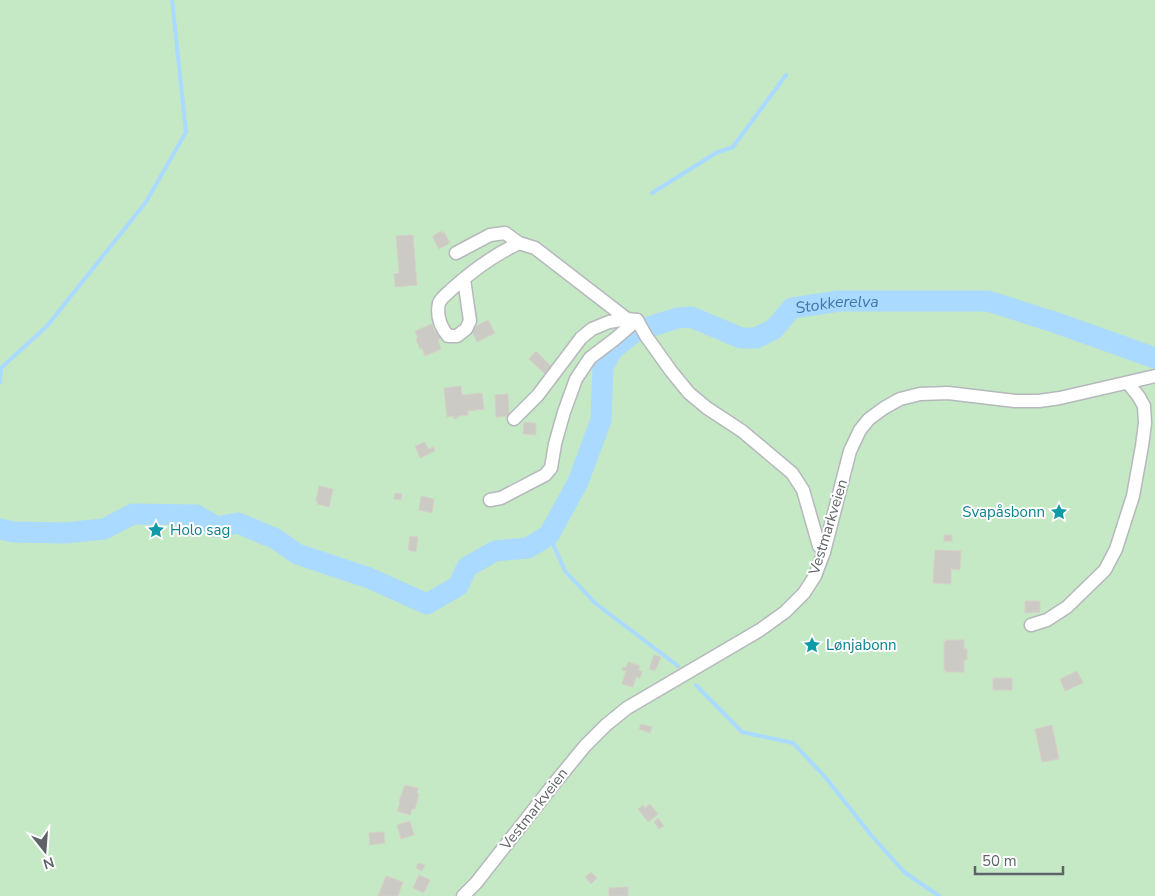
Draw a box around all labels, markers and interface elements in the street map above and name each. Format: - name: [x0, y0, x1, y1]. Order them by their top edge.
- water label: Stokkerelva: [794, 291, 879, 319]
- street label: Vestmarkveien: [804, 477, 852, 578]
- place label: Svapåsbonn: [962, 502, 1045, 522]
- place icon: Svapåsbonn: [1049, 502, 1069, 522]
- place icon: Holo sag: [146, 520, 166, 540]
- place label: Holo sag: [170, 520, 230, 540]
- place icon: Lønjabonn: [802, 635, 822, 655]
- place label: Lønjabonn: [826, 635, 897, 655]
- street label: Vestmarkveien: [495, 764, 572, 855]
- north arrow: [20, 826, 70, 876]
- scale bar: [975, 844, 1062, 876]
- text: 50 m: [982, 851, 1017, 871]
- text: N: [41, 852, 56, 874]

